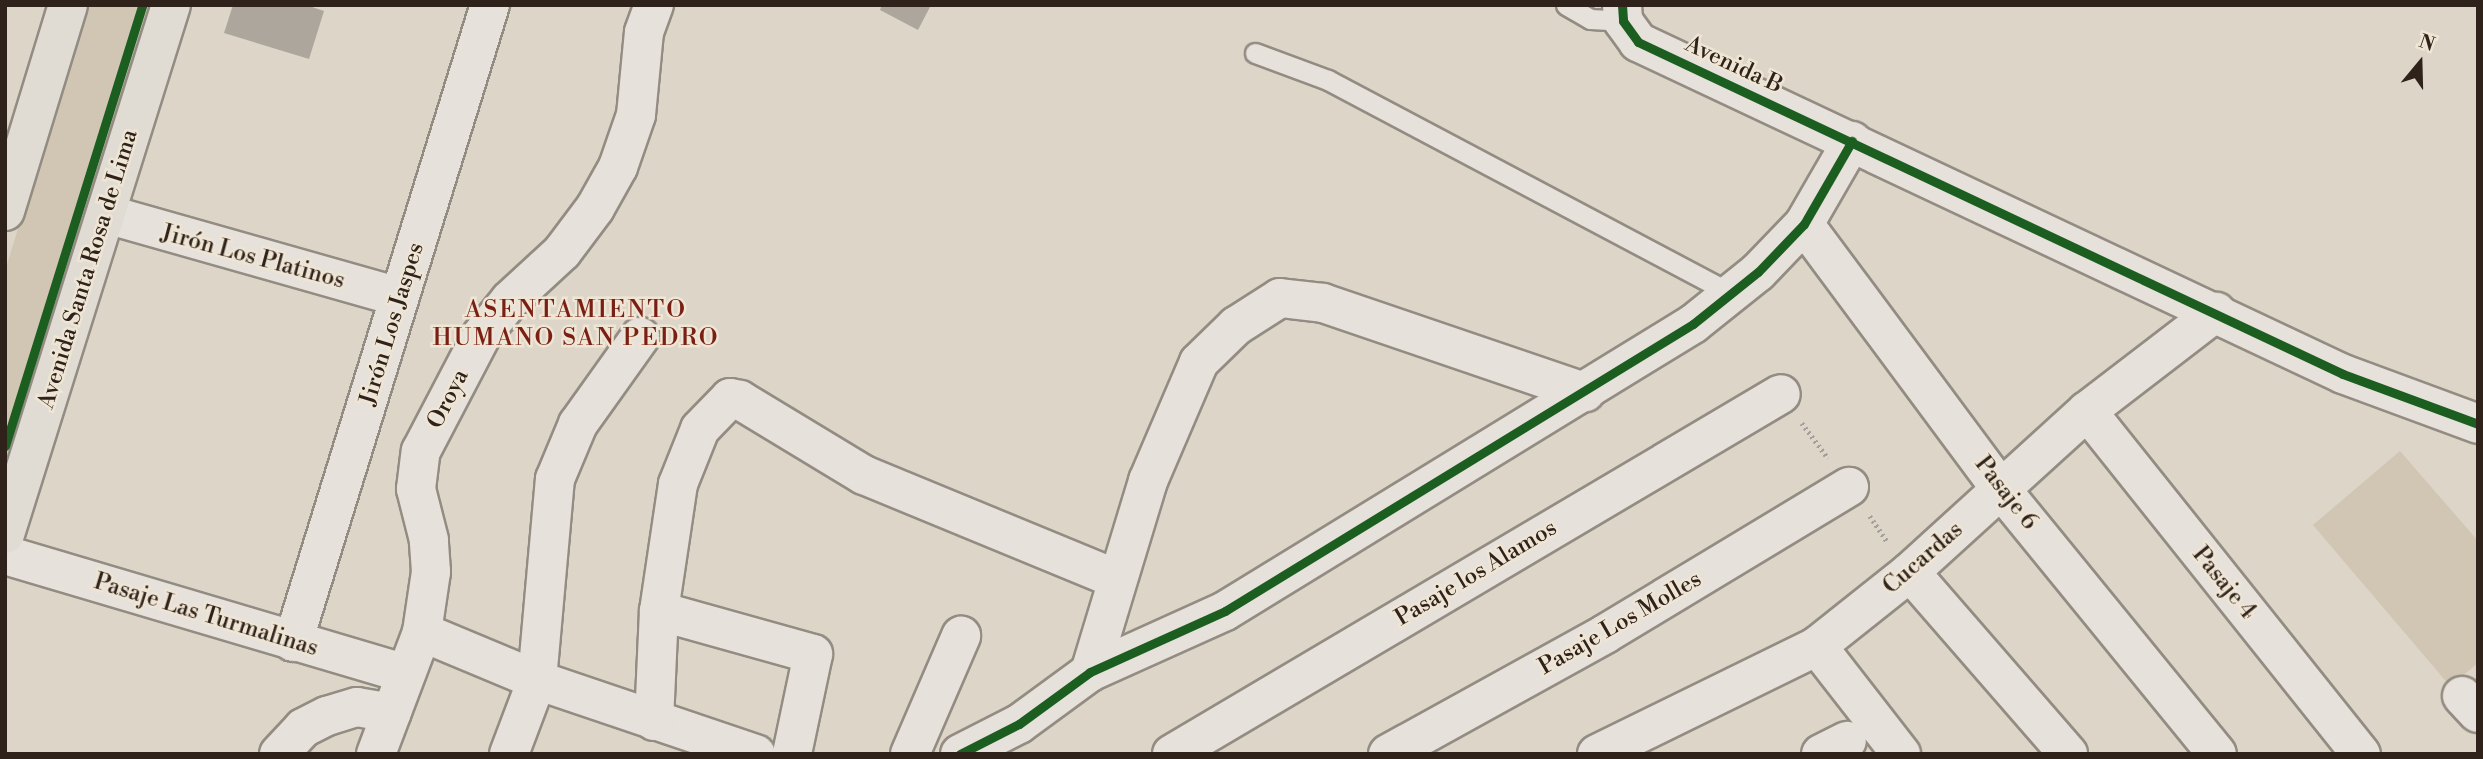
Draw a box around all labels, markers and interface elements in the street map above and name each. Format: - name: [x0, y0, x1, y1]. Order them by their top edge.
- north arrow: [2385, 28, 2455, 98]
- text: N: [2416, 29, 2438, 57]
- street label: Avenida B: [1681, 30, 1787, 100]
- street label: Avenida Santa Rosa de Lima: [32, 126, 144, 412]
- street label: Jirón Los Platinos: [158, 219, 348, 295]
- street label: Jirón Los Jaspes: [354, 239, 430, 409]
- district label: ASENTAMIENTO HUMANO SAN PEDRO: [434, 297, 718, 353]
- street label: Oroya: [421, 365, 475, 433]
- street label: Pasaje 6: [1969, 451, 2043, 535]
- street label: Pasaje los Alamos: [1390, 514, 1562, 632]
- street label: Cucardas: [1877, 516, 1969, 600]
- street label: Pasaje 4: [2186, 541, 2262, 625]
- street label: Pasaje Los Molles: [1534, 565, 1706, 681]
- street label: Pasaje Las Turmalinas: [91, 568, 321, 662]

